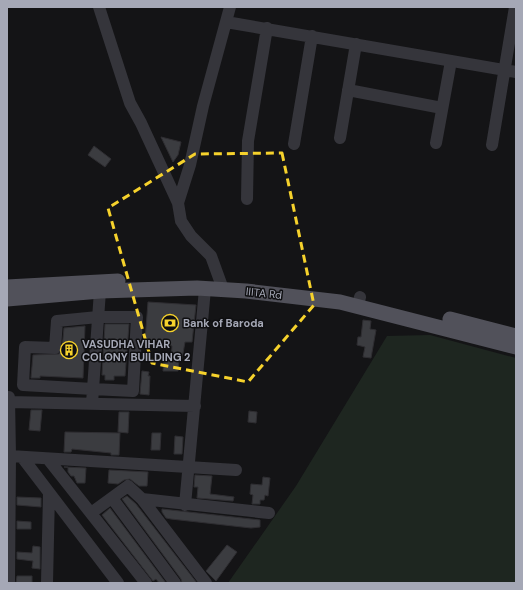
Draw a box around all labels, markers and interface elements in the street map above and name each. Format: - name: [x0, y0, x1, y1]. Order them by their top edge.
- street label: IIITA Rd: [245, 284, 283, 302]
- bank icon: Bank of Baroda: [160, 313, 180, 333]
- place label: Bank of Baroda: [183, 316, 264, 330]
- place label: VASUDHA VIHAR COLONY BUILDING 2: [82, 337, 190, 364]
- building icon: VASUDHA VIHAR COLONY BUILDING 2: [59, 340, 79, 360]

